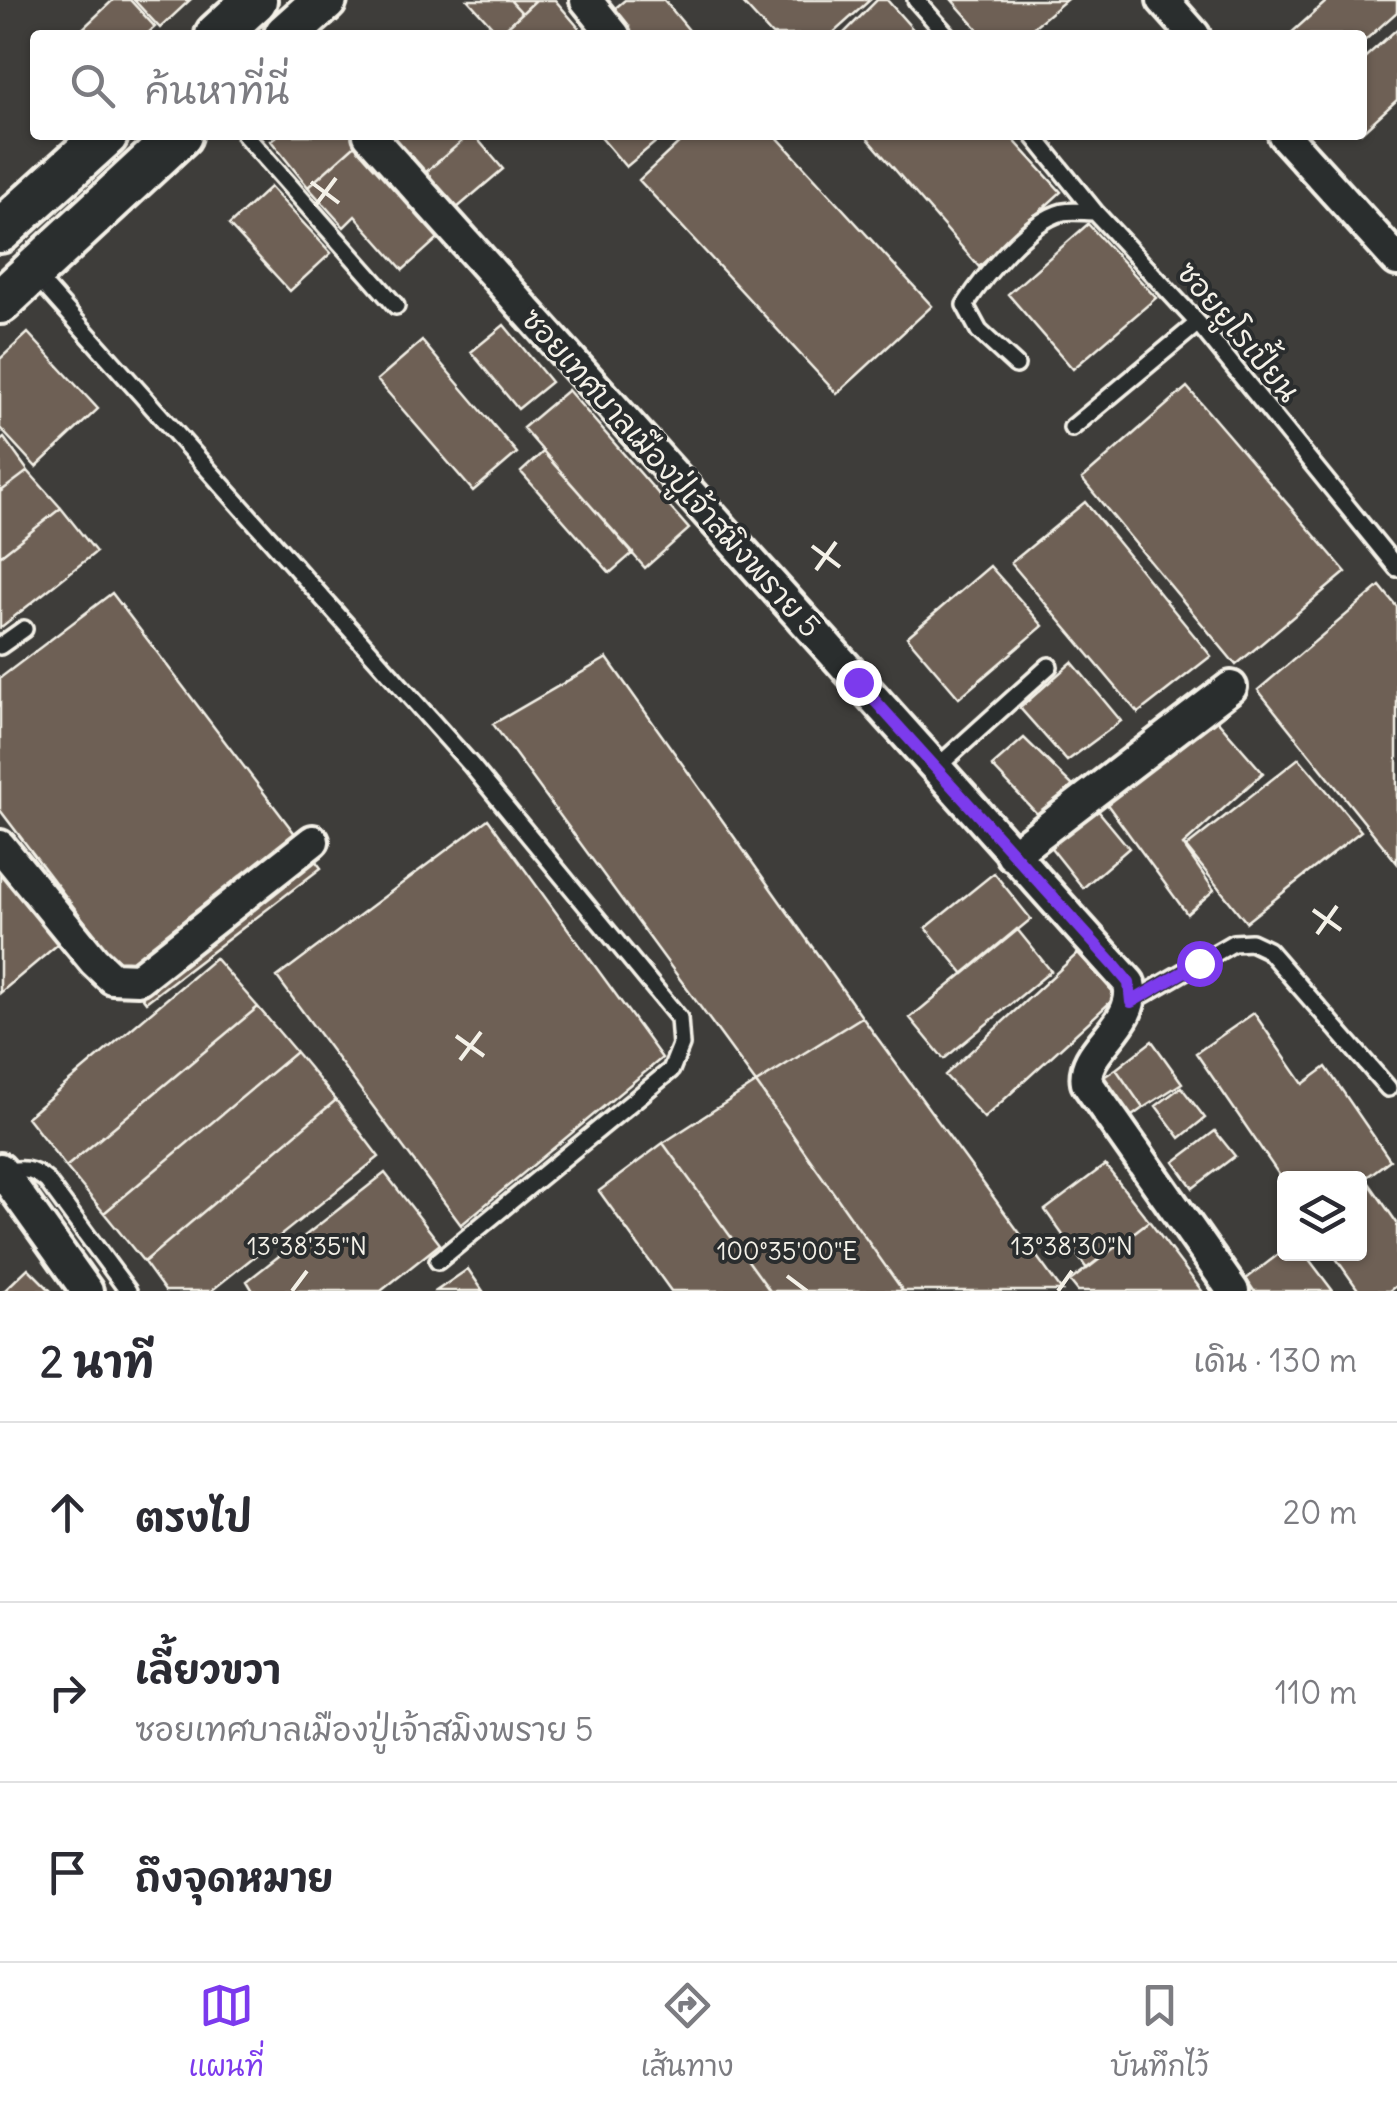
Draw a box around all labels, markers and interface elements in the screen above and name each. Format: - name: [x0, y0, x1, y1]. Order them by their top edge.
- search box: [30, 30, 1367, 140]
- icon: search: [65, 58, 120, 113]
- text: ค้นหาที่นี่: [145, 67, 289, 114]
- street label: ซอยยูโรเปี้ยน: [1166, 248, 1314, 412]
- street label: ซอยเทศบาลเมืองปู่เจ้าสมิงพราย 5: [511, 300, 830, 647]
- route end: [836, 660, 882, 706]
- route start: [1177, 941, 1223, 987]
- map controls: [1277, 1171, 1367, 1261]
- button: layers: [1277, 1171, 1367, 1261]
- text: 13°38'35"N: [247, 1230, 367, 1262]
- text: 13°38'30"N: [1011, 1230, 1133, 1262]
- text: 100°35'00"E: [717, 1235, 857, 1267]
- text: 2 นาที: [40, 1336, 154, 1388]
- text: เดิน · 130 m: [1193, 1340, 1357, 1381]
- icon: ahead: [40, 1485, 95, 1540]
- text: 20 m: [1283, 1492, 1357, 1533]
- text: ตรงไป: [135, 1494, 252, 1541]
- text: เลี้ยวขวา: [135, 1646, 281, 1693]
- icon: right: [40, 1665, 95, 1720]
- text: 110 m: [1275, 1672, 1357, 1713]
- text: ซอยเทศบาลเมืองปู่เจ้าสมิงพราย 5: [135, 1709, 594, 1750]
- icon: arrive: [40, 1845, 95, 1900]
- text: ถึงจุดหมาย: [135, 1854, 333, 1901]
- tab: แผนที่: [188, 1978, 264, 2087]
- tab: เส้นทาง: [641, 1978, 733, 2087]
- tab: บันทึกไว้: [1110, 1978, 1209, 2087]

